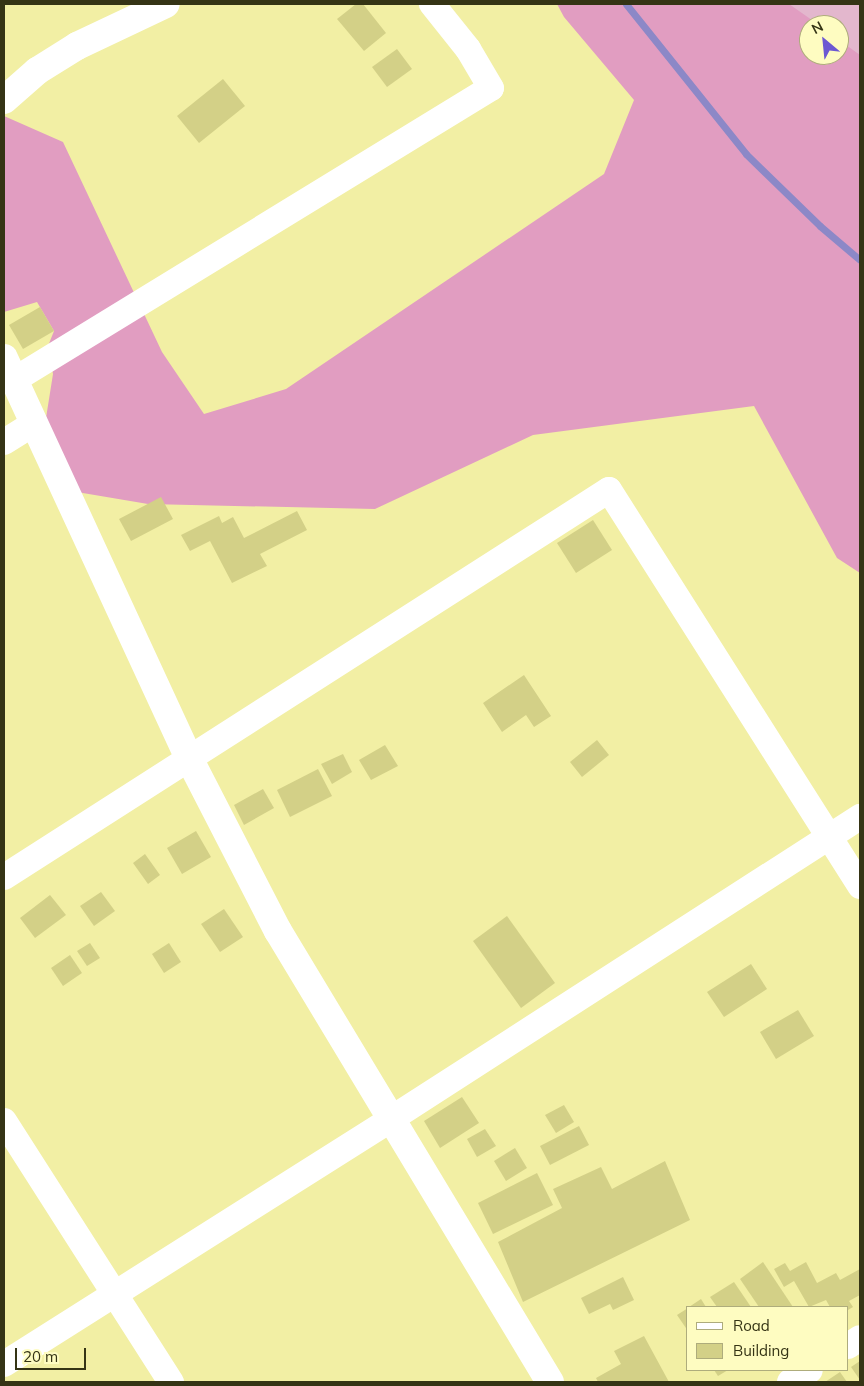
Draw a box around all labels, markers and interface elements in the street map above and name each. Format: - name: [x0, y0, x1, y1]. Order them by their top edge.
- north arrow: [799, 15, 849, 65]
- text: N: [809, 17, 826, 38]
- legend: [686, 1306, 849, 1371]
- text: Road: [733, 1316, 770, 1335]
- scale bar: [18, 1338, 89, 1370]
- text: Building: [733, 1341, 789, 1360]
- text: 20 m: [23, 1347, 58, 1366]

